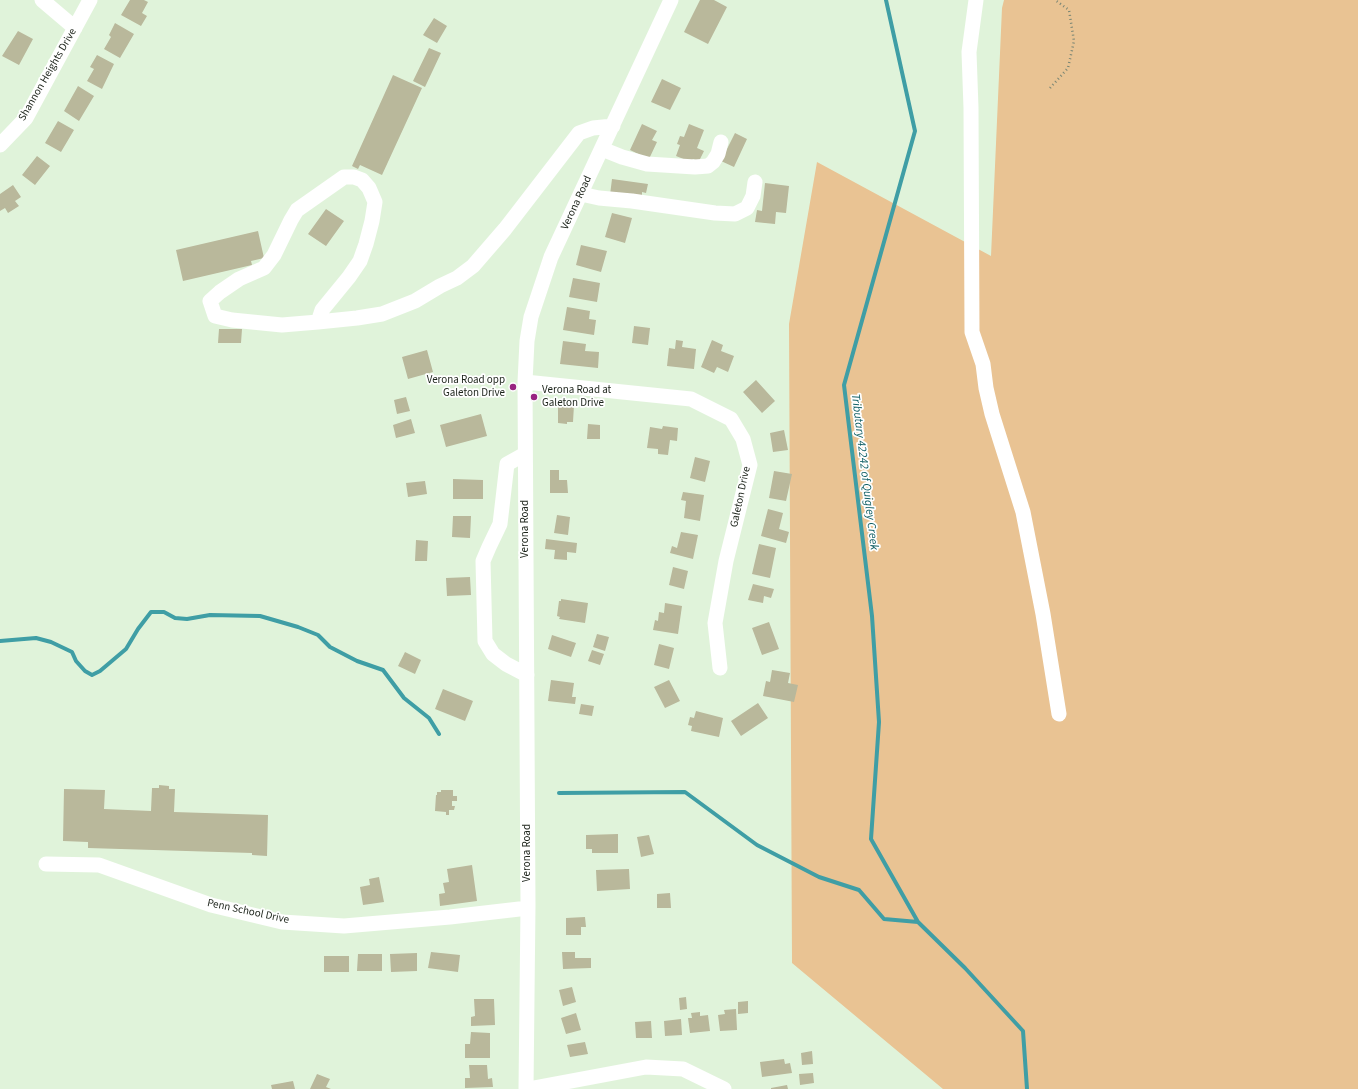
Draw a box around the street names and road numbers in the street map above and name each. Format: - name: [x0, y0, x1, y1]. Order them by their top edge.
- street label: Shannon Heights Drive: [16, 26, 80, 124]
- street label: Verona Road: [559, 174, 595, 232]
- street label: Galeton Drive: [728, 465, 754, 529]
- street label: Verona Road: [519, 500, 533, 558]
- street label: Verona Road: [521, 824, 535, 882]
- street label: Penn School Drive: [206, 897, 290, 927]

